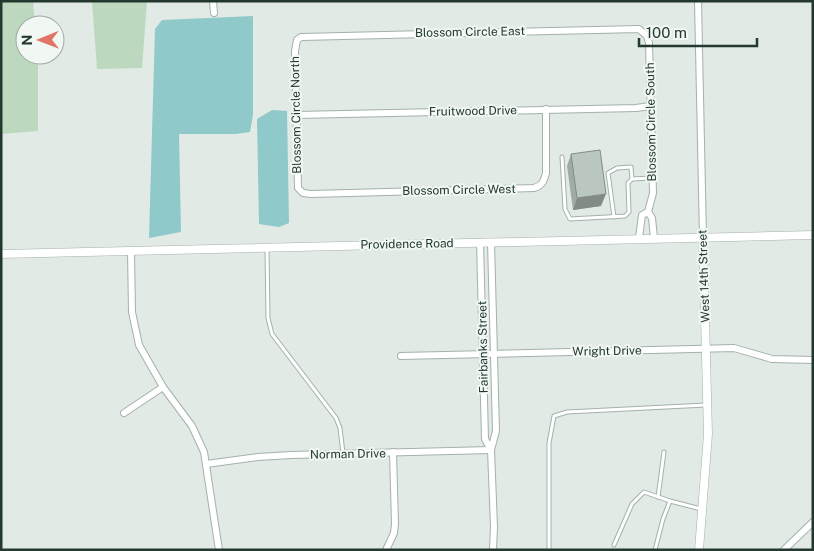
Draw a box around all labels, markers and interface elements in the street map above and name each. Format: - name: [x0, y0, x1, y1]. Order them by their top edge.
- north arrow: [15, 15, 65, 65]
- scale bar: [639, 15, 756, 47]
- street label: Blossom Circle East: [415, 24, 526, 40]
- text: 100 m: [646, 24, 687, 41]
- text: N: [19, 35, 35, 46]
- street label: Blossom Circle North: [288, 56, 304, 174]
- street label: Blossom Circle South: [643, 62, 659, 182]
- street label: Fruitwood Drive: [429, 103, 517, 119]
- street label: Blossom Circle West: [402, 182, 516, 198]
- street label: West 14th Street: [695, 229, 713, 323]
- street label: Providence Road: [360, 236, 454, 252]
- street label: Fairbanks Street: [475, 300, 491, 393]
- street label: Wright Drive: [572, 343, 642, 359]
- street label: Norman Drive: [310, 446, 386, 462]

